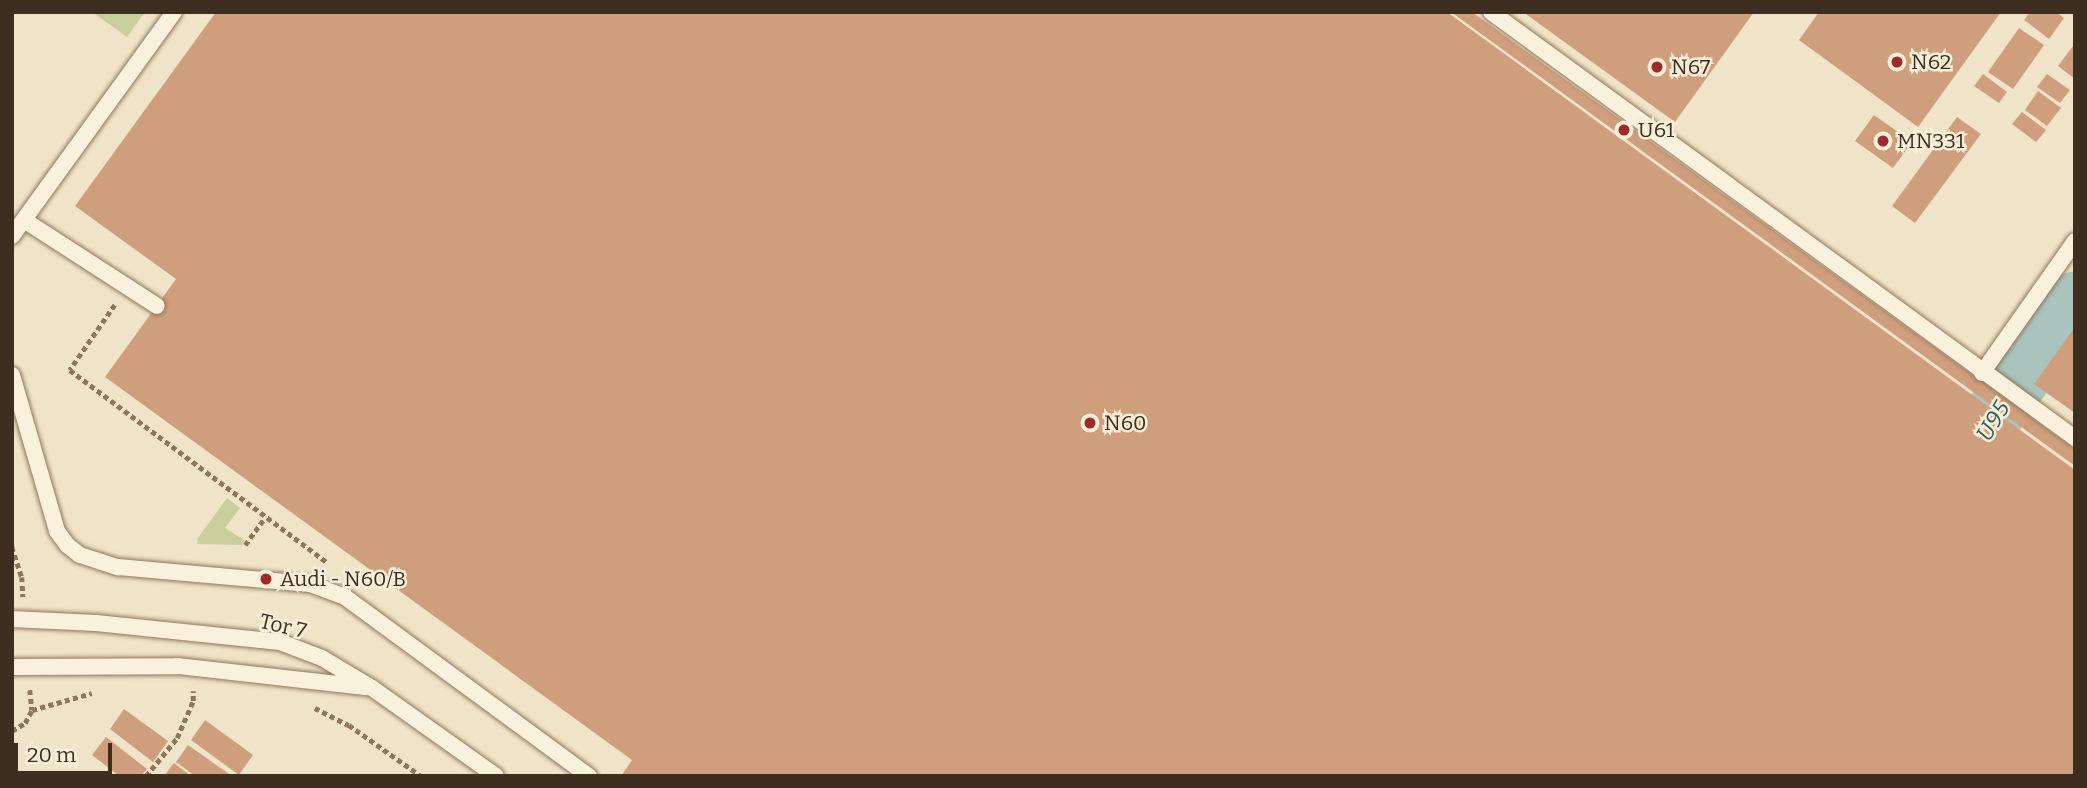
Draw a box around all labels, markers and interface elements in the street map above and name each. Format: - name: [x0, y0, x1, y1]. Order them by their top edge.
- place label: N62: [1911, 49, 1951, 75]
- place label: N67: [1671, 54, 1710, 80]
- marker: N62: [1889, 54, 1905, 70]
- marker: N67: [1649, 59, 1665, 75]
- place label: U61: [1638, 117, 1674, 143]
- marker: U61: [1616, 122, 1632, 138]
- place label: MN331: [1897, 128, 1964, 154]
- marker: MN331: [1875, 133, 1891, 149]
- water label: U95: [1970, 396, 2016, 446]
- place label: N60: [1104, 410, 1146, 436]
- marker: N60: [1082, 415, 1098, 431]
- place label: Audi - N60/B: [280, 566, 406, 592]
- marker: Audi - N60/B: [258, 571, 274, 587]
- street label: Tor 7: [257, 608, 309, 644]
- scale bar: [18, 728, 116, 772]
- text: 20 m: [27, 742, 76, 768]

